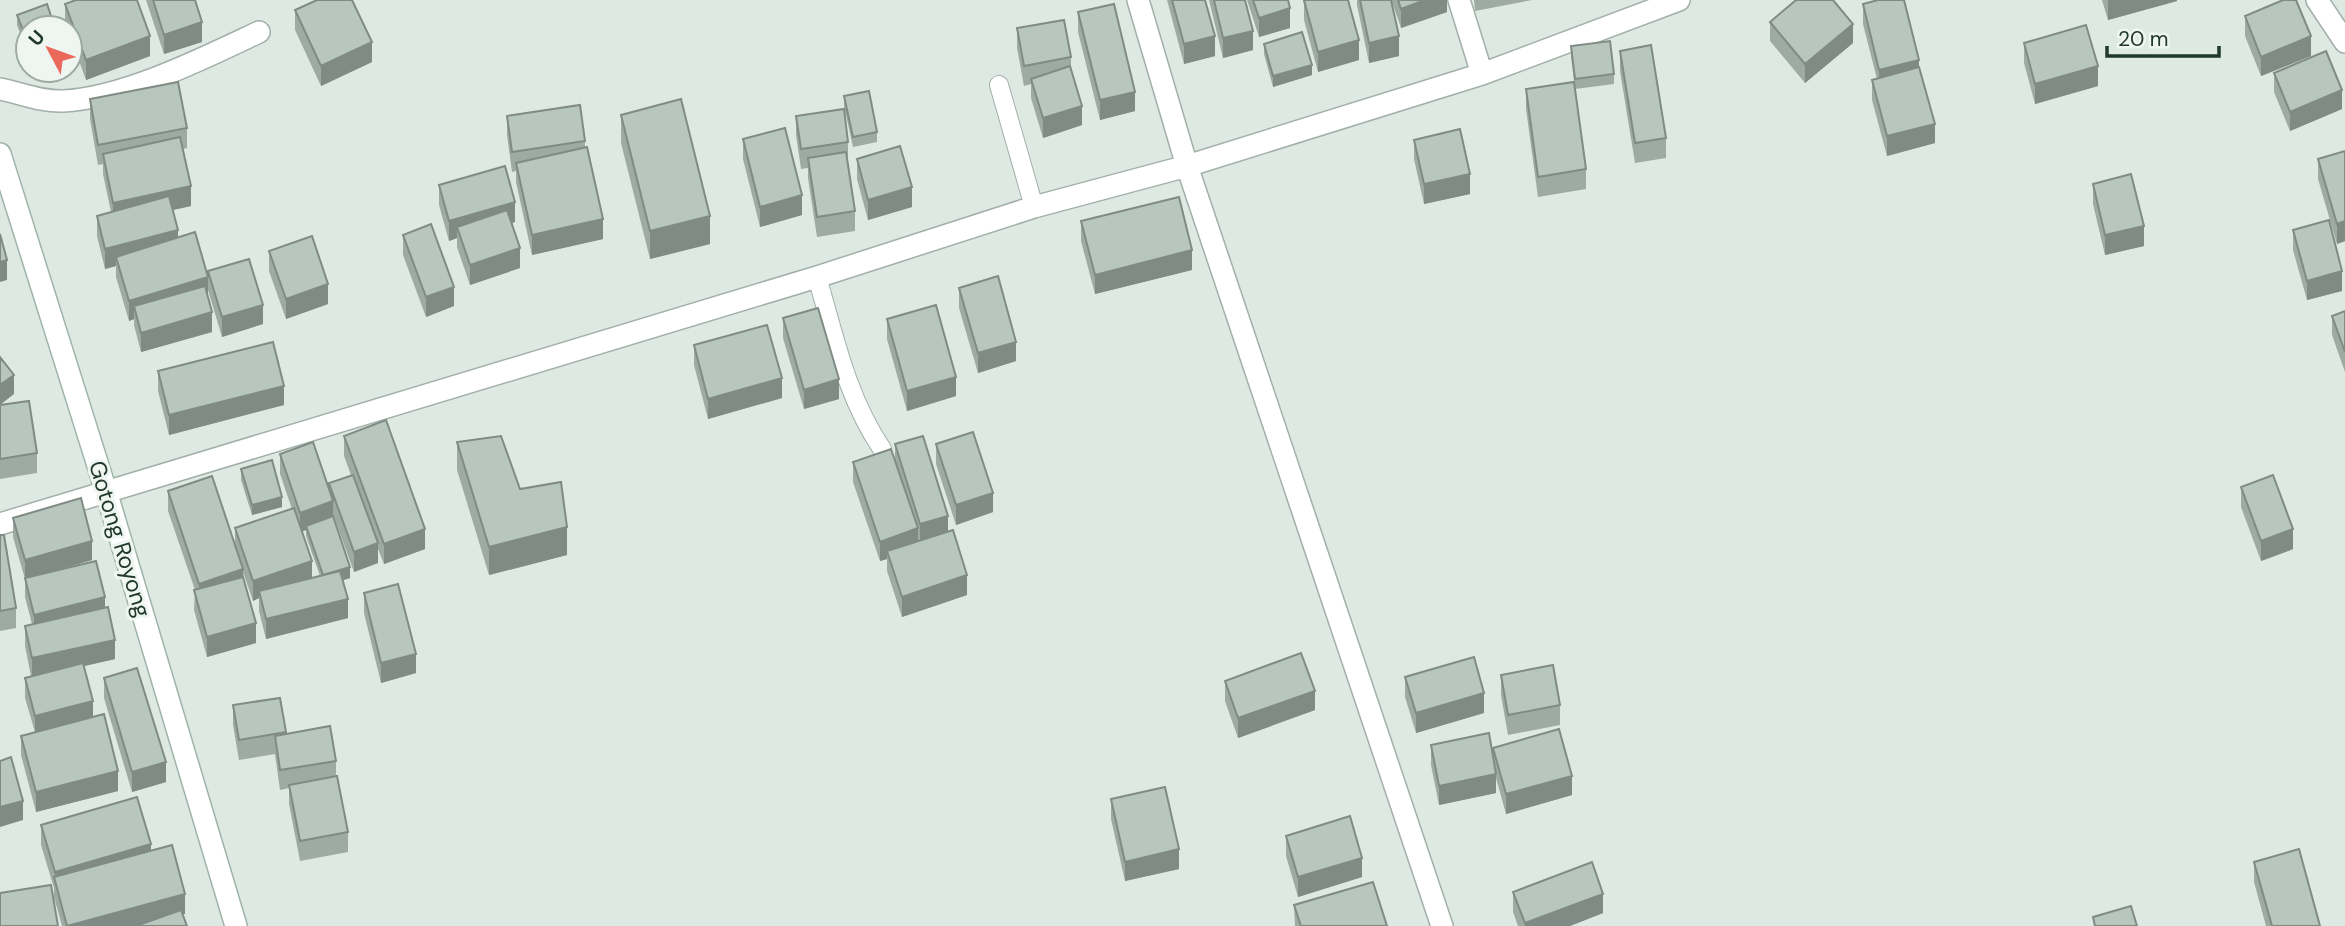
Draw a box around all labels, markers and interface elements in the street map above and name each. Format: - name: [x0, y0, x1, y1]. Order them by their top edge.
- north arrow: [14, 14, 84, 84]
- scale bar: [2107, 14, 2219, 58]
- text: U: [23, 25, 50, 51]
- text: 20 m: [2118, 25, 2169, 53]
- street label: Gotong Royong: [82, 457, 158, 621]

